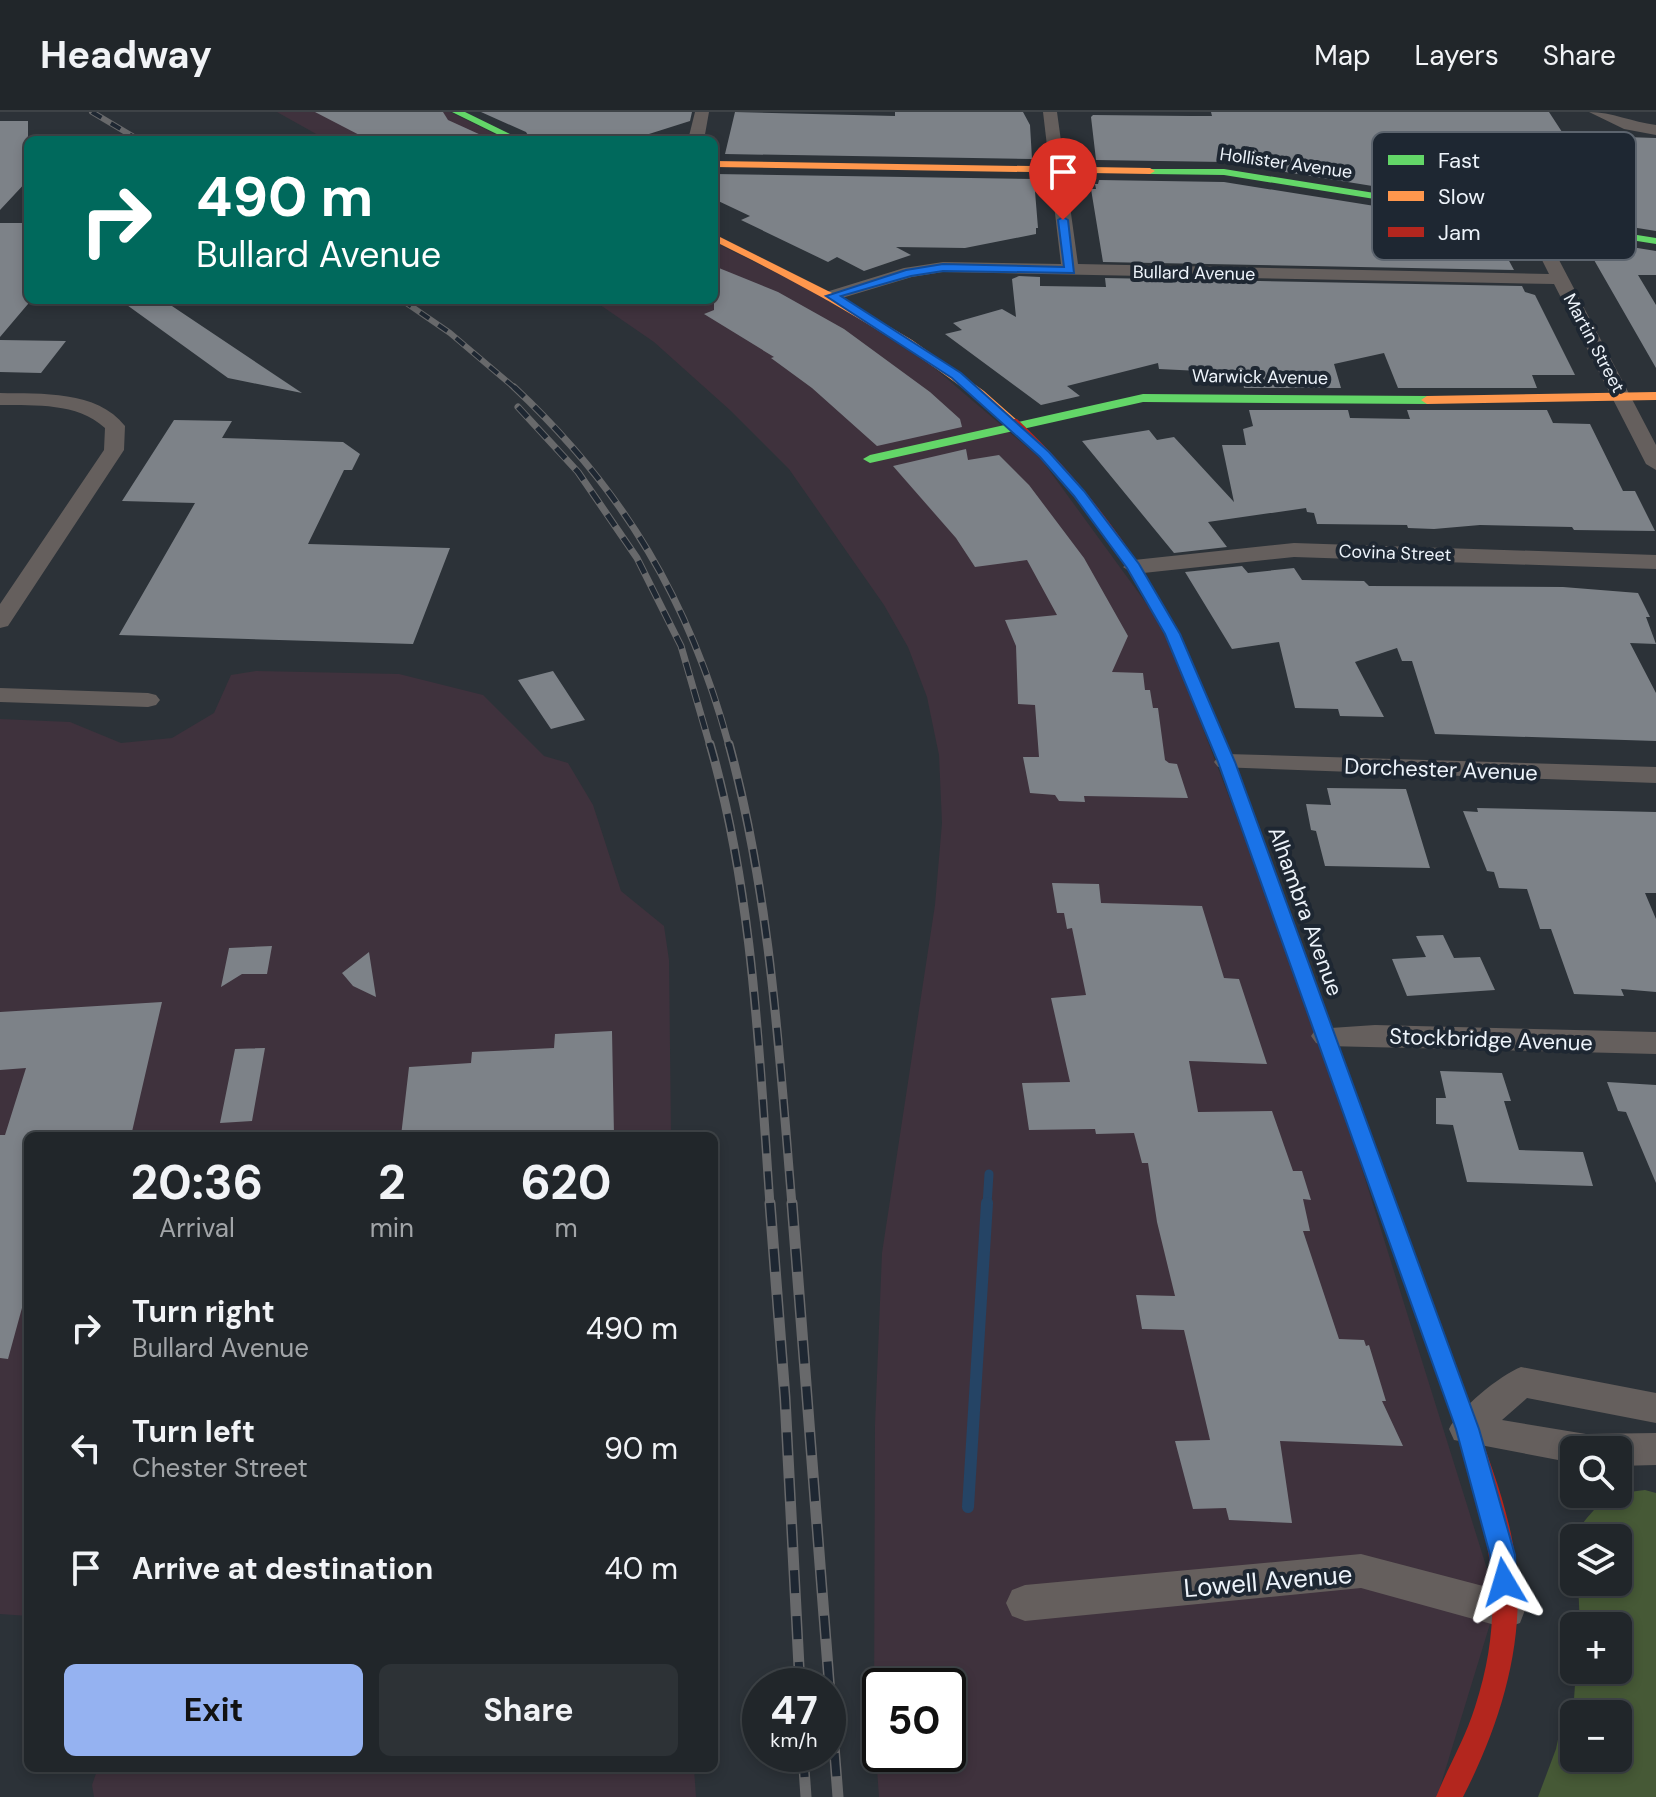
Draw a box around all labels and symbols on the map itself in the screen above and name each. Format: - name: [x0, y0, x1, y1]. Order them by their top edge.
- legend: [1372, 132, 1636, 260]
- pin: [1029, 138, 1097, 220]
- street label: Hollister Avenue: [1218, 142, 1354, 184]
- text: Fast: [1438, 146, 1480, 175]
- text: Slow: [1438, 182, 1485, 211]
- text: Jam: [1438, 218, 1481, 247]
- street label: Bullard Avenue: [1133, 260, 1255, 286]
- street label: Martin Street: [1558, 289, 1630, 397]
- street label: Warwick Avenue: [1192, 364, 1328, 390]
- street label: Covina Street: [1338, 539, 1452, 567]
- street label: Dorchester Avenue: [1344, 752, 1538, 787]
- street label: Alhambra Avenue: [1261, 822, 1350, 1000]
- street label: Stockbridge Avenue: [1389, 1021, 1593, 1058]
- position arrow: [1462, 1540, 1546, 1624]
- street label: Lowell Avenue: [1182, 1557, 1354, 1605]
- speed limit sign: 50: [862, 1668, 966, 1772]

